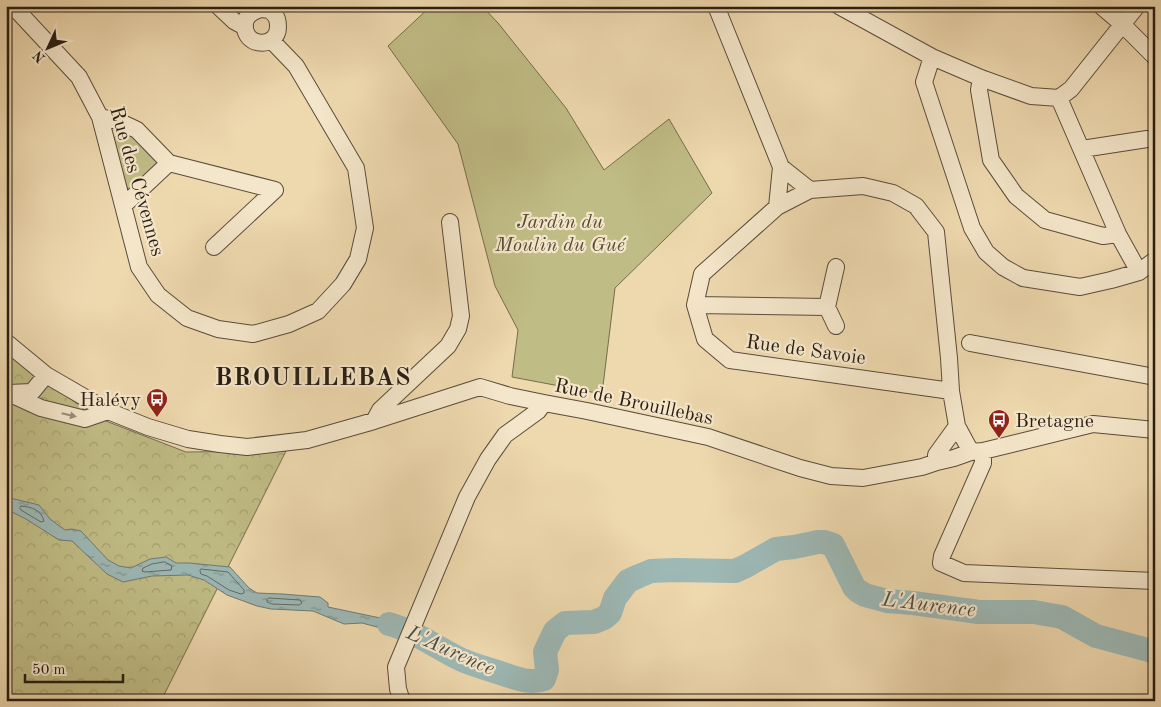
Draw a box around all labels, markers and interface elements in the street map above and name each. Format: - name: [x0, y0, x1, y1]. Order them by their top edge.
- north arrow: [22, 22, 72, 72]
- text: N: [30, 47, 48, 65]
- street label: Rue des Cévennes: [105, 104, 167, 259]
- park label: Jardin du Moulin du Gué: [494, 213, 627, 256]
- street label: Rue de Savoie: [744, 333, 867, 369]
- district label: BROUILLEBAS: [214, 366, 412, 391]
- street label: Rue de Brouillebas: [552, 376, 715, 430]
- bus stop icon: Halévy: [145, 387, 169, 418]
- place label: Halévy: [80, 391, 141, 411]
- bus stop icon: Bretagne: [987, 408, 1011, 439]
- one-way arrow: [62, 411, 77, 419]
- place label: Bretagne: [1015, 412, 1094, 432]
- water label: L'Aurence: [880, 589, 977, 622]
- water label: L'Aurence: [402, 622, 498, 680]
- scale bar: [25, 652, 122, 684]
- text: 50 m: [32, 663, 66, 678]

